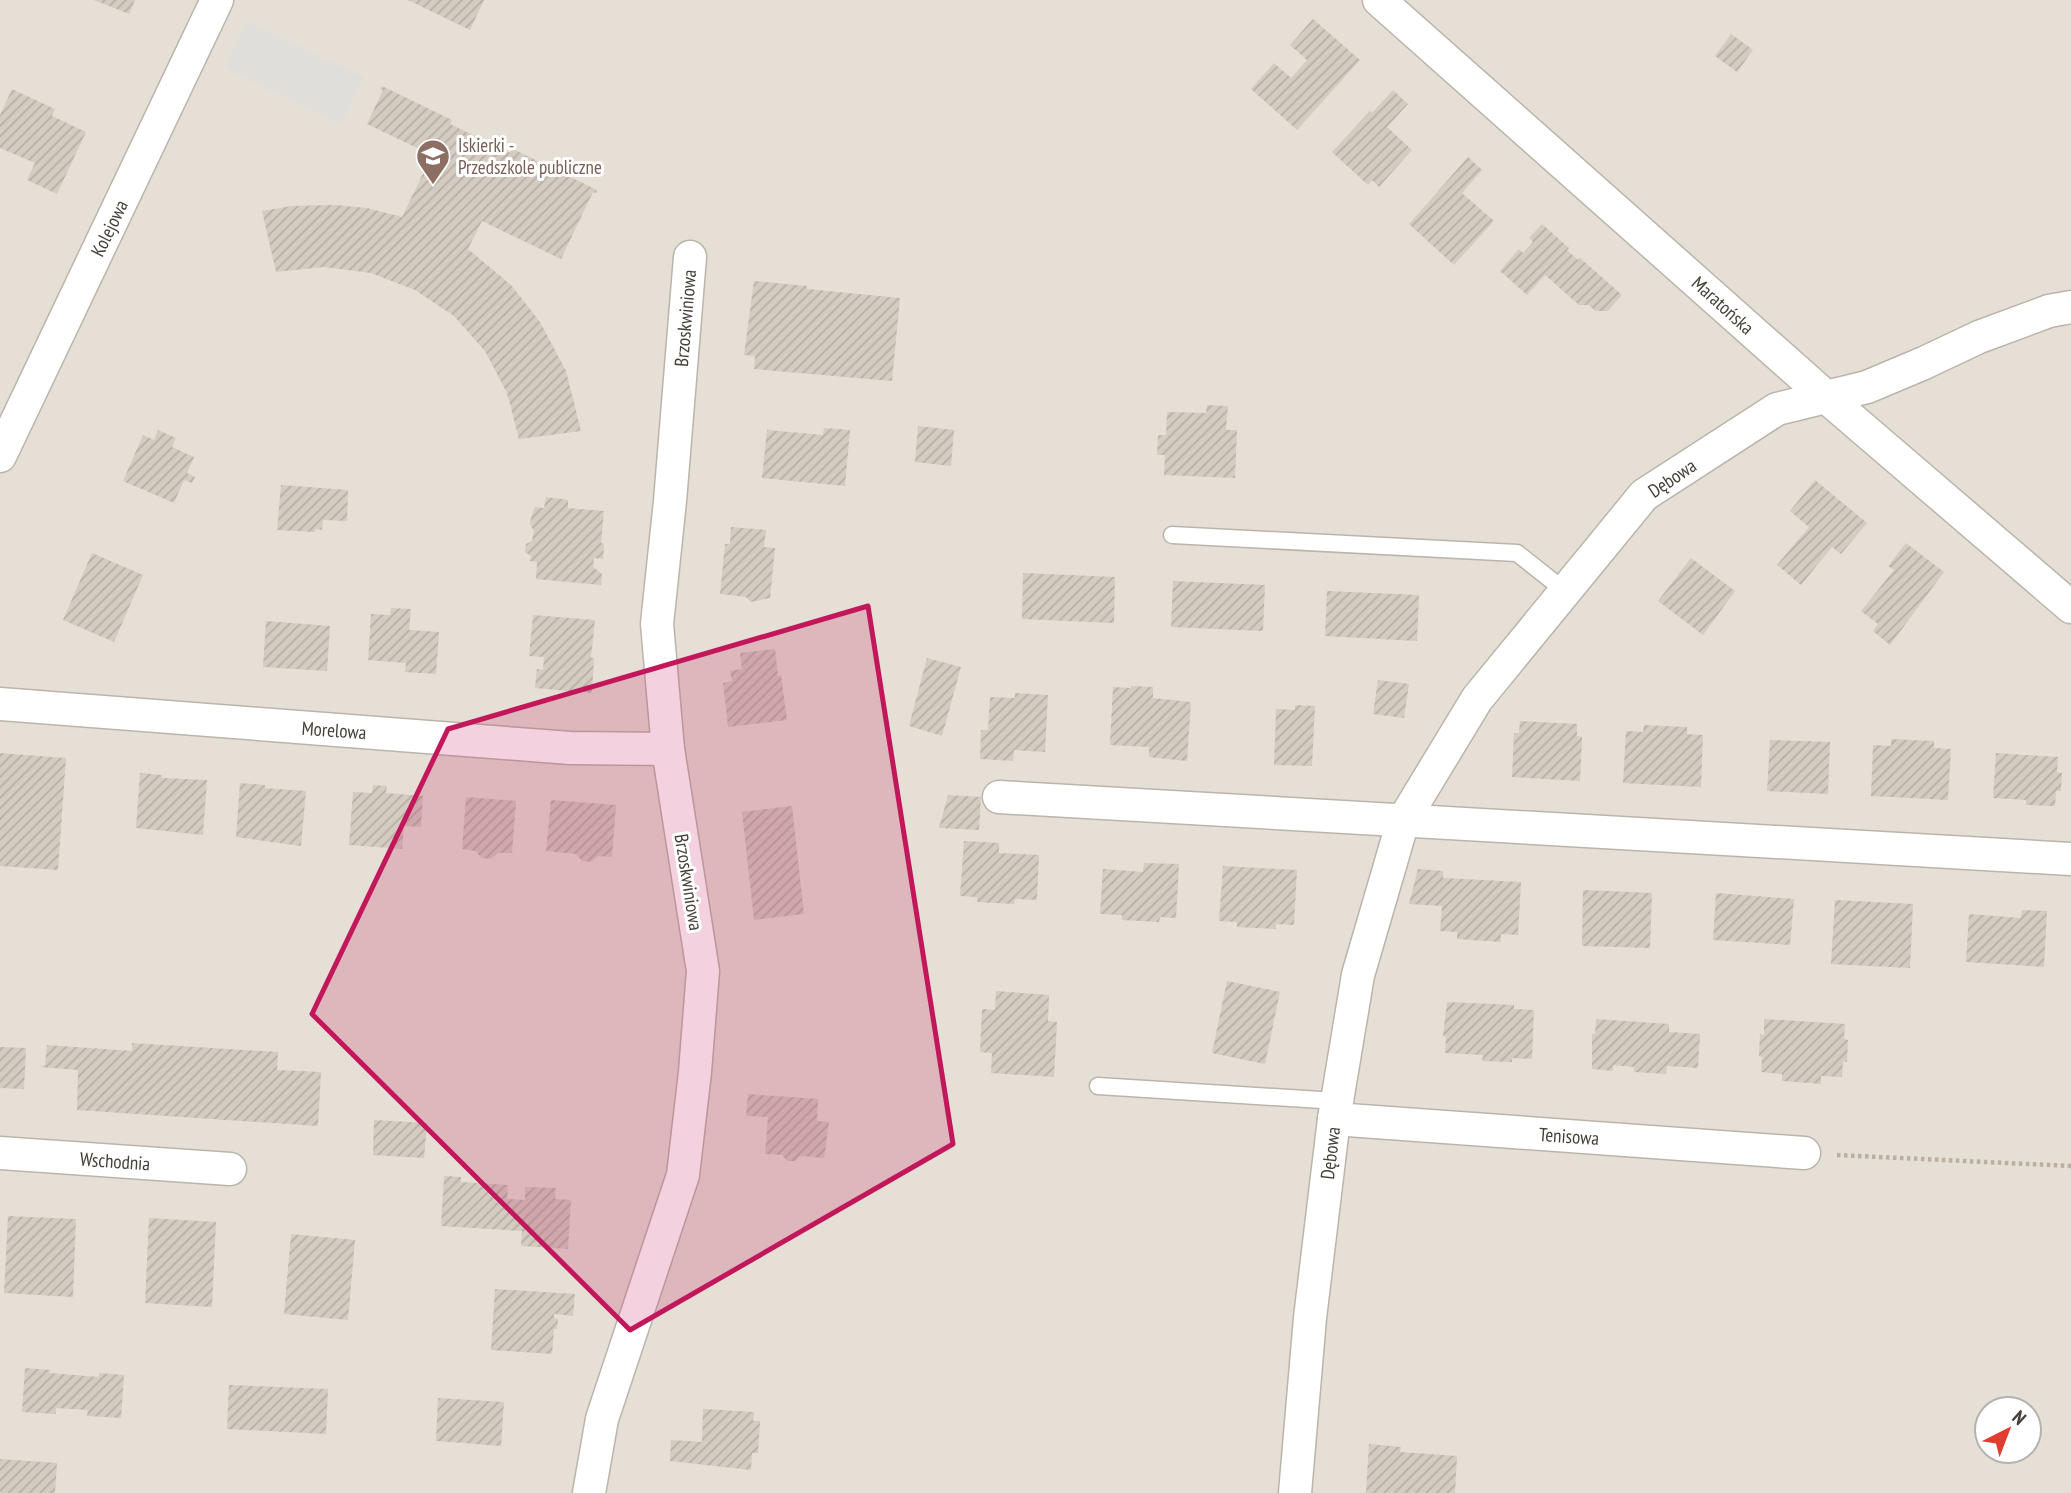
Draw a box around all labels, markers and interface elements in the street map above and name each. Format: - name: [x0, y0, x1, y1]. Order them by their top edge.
- place label: Iskierki - Przedszkole publiczne: [458, 133, 602, 179]
- school or university icon: Iskierki - Przedszkole publiczne: [414, 137, 452, 186]
- street label: Kolejowa: [85, 196, 133, 260]
- street label: Brzoskwiniowa: [669, 268, 701, 368]
- street label: Maratońska: [1687, 271, 1759, 339]
- street label: Dębowa: [1643, 453, 1701, 503]
- street label: Morelowa: [301, 716, 367, 744]
- street label: Brzoskwiniowa: [670, 832, 708, 932]
- street label: Tenisowa: [1538, 1122, 1600, 1150]
- street label: Dębowa: [1315, 1125, 1345, 1181]
- street label: Wschodnia: [79, 1147, 151, 1175]
- north arrow: [1973, 1395, 2043, 1465]
- text: N: [2008, 1405, 2031, 1430]

